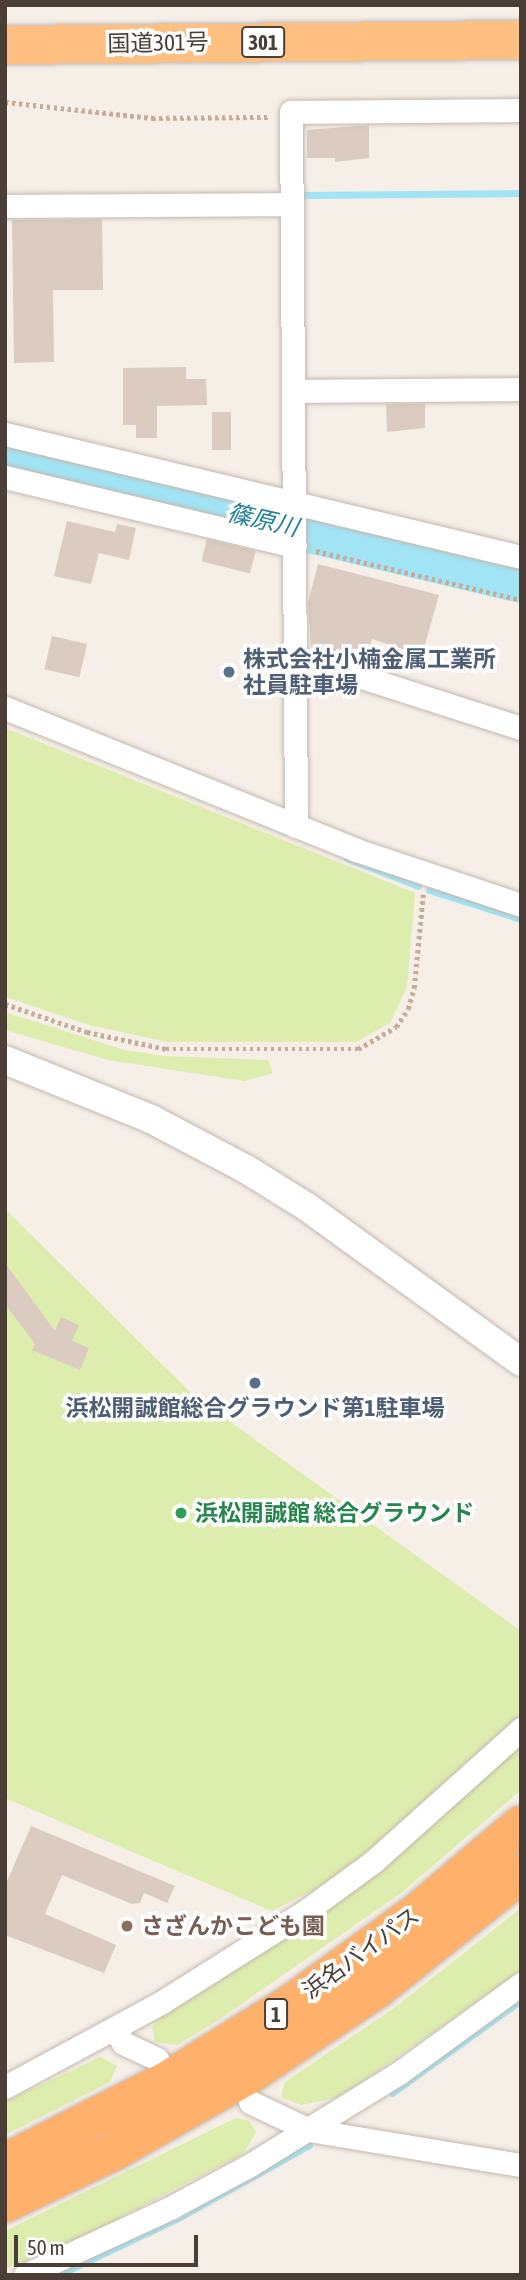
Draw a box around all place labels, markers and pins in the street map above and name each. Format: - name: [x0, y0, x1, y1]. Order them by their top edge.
- place label: 株式会社小楠金属工業所 社員駐車場: [243, 645, 496, 699]
- marker: 株式会社小楠金属工業所 社員駐車場: [221, 664, 237, 680]
- marker: 浜松開誠館総合グラウンド第1駐車場: [247, 1375, 263, 1391]
- place label: 浜松開誠館総合グラウンド第1駐車場: [66, 1394, 444, 1422]
- place label: 浜松開誠館 総合グラウンド: [195, 1499, 474, 1527]
- marker: 浜松開誠館 総合グラウンド: [173, 1505, 189, 1521]
- place label: さざんかこども園: [141, 1912, 325, 1940]
- marker: さざんかこども園: [119, 1918, 135, 1934]

